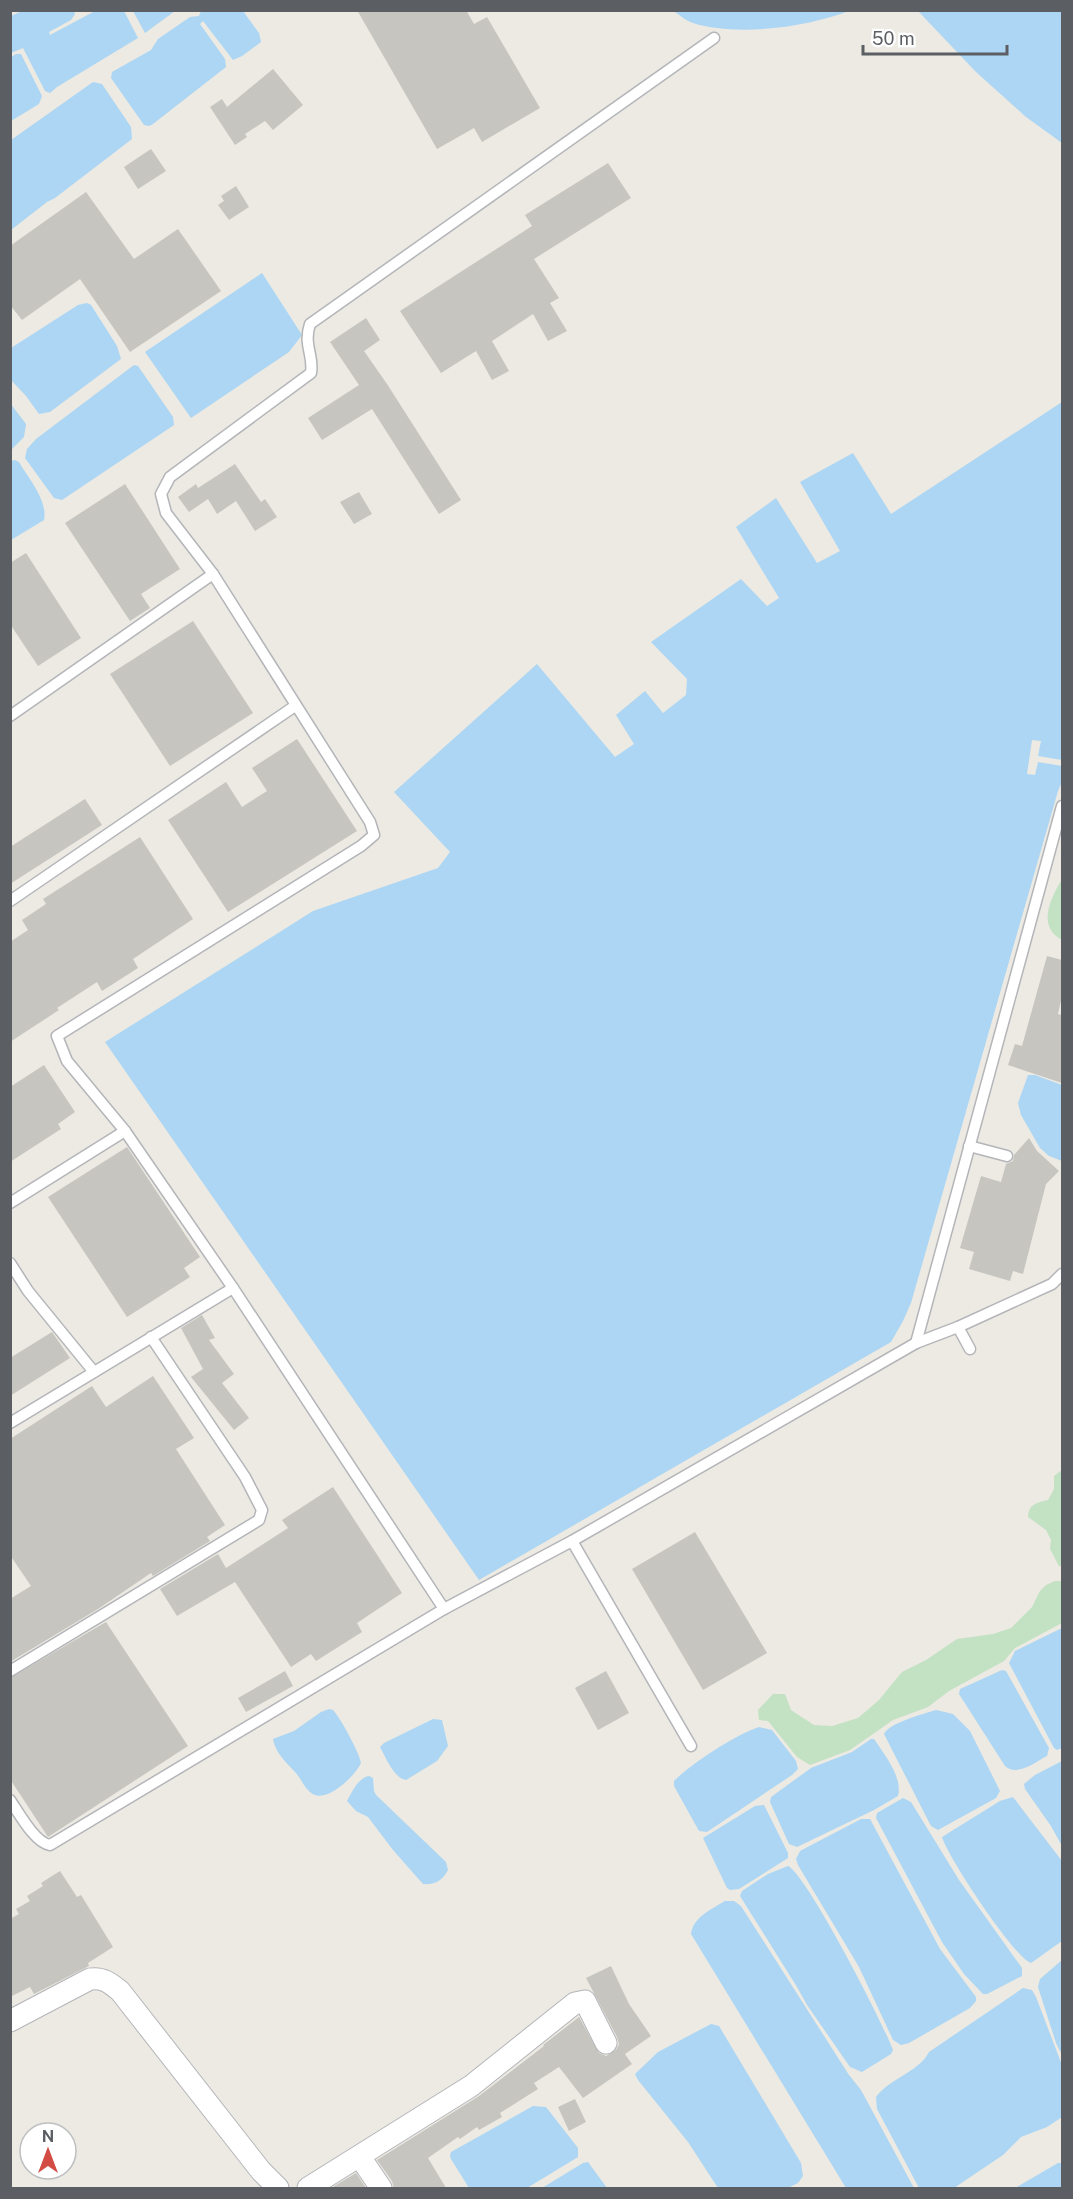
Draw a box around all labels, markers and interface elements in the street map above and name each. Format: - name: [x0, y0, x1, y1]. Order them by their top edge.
- scale bar: [863, 18, 1007, 56]
- text: 50 m: [872, 28, 915, 49]
- north arrow: [18, 2121, 78, 2181]
- text: N: [42, 2127, 54, 2146]

